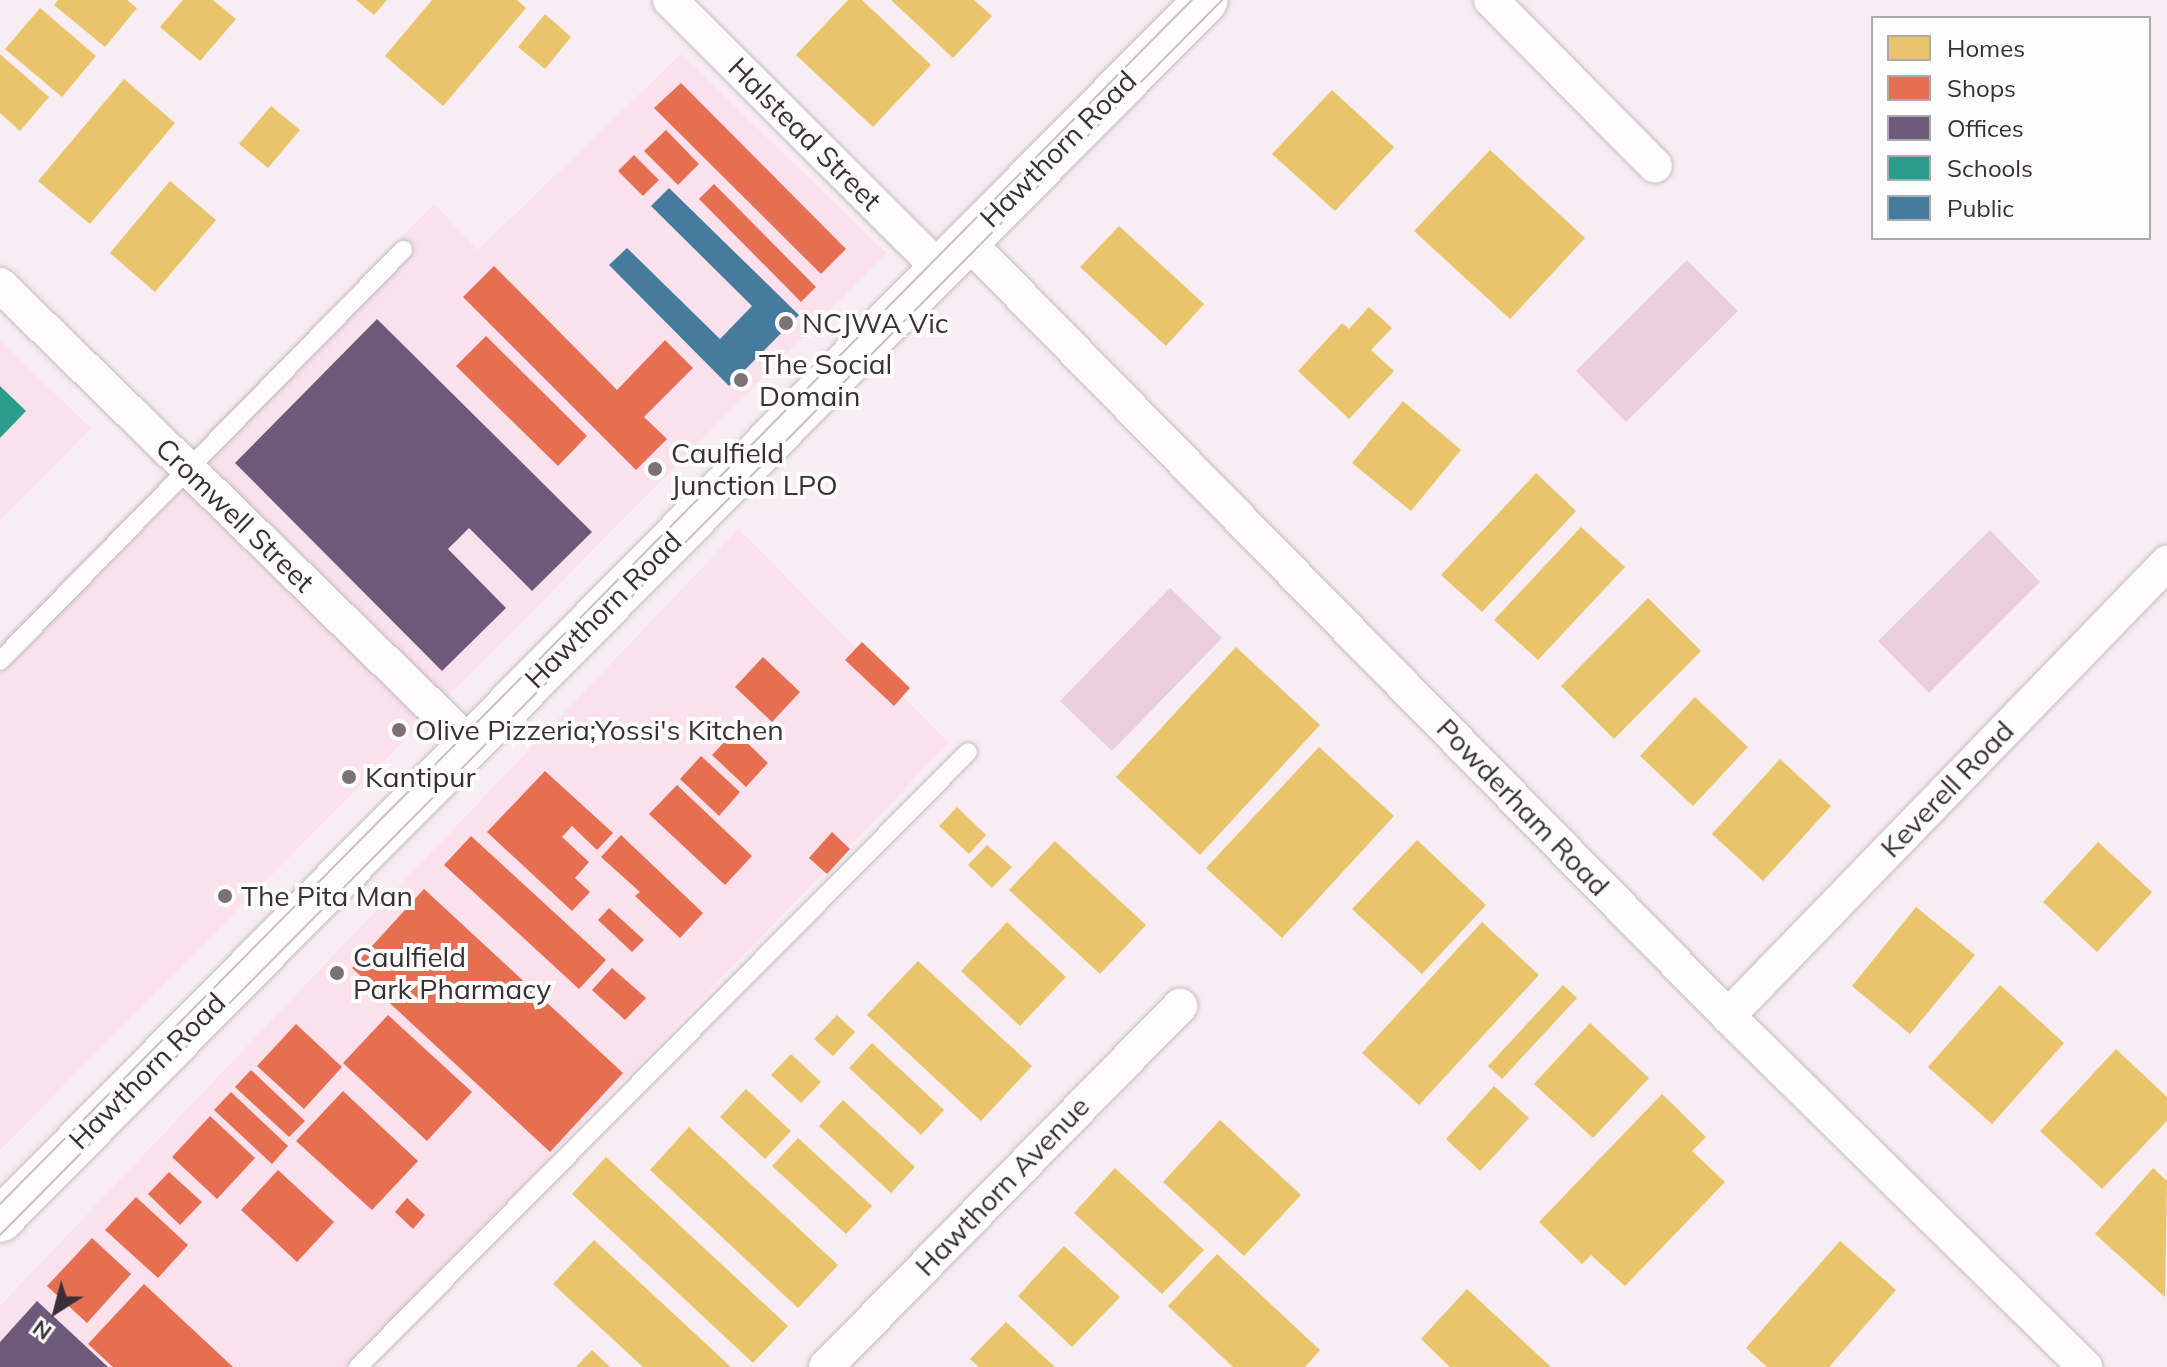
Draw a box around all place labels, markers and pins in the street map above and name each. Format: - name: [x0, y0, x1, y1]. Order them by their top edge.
- place label: NCJWA Vic: [802, 306, 949, 340]
- marker: NCJWA Vic: [777, 314, 795, 332]
- place label: The Social Domain: [759, 347, 892, 413]
- marker: The Social Domain: [730, 369, 752, 391]
- place label: Caulfield Junction LPO: [671, 436, 838, 502]
- marker: Caulfield Junction LPO: [646, 460, 664, 478]
- place label: Olive Pizzeria;Yossi's Kitchen: [415, 713, 784, 747]
- marker: Olive Pizzeria;Yossi's Kitchen: [390, 721, 408, 739]
- place label: Kantipur: [365, 760, 476, 794]
- marker: Kantipur: [340, 768, 358, 786]
- place label: The Pita Man: [241, 879, 413, 913]
- marker: The Pita Man: [216, 887, 234, 905]
- place label: Caulfield Park Pharmacy: [353, 940, 551, 1006]
- marker: Caulfield Park Pharmacy: [328, 964, 346, 982]

